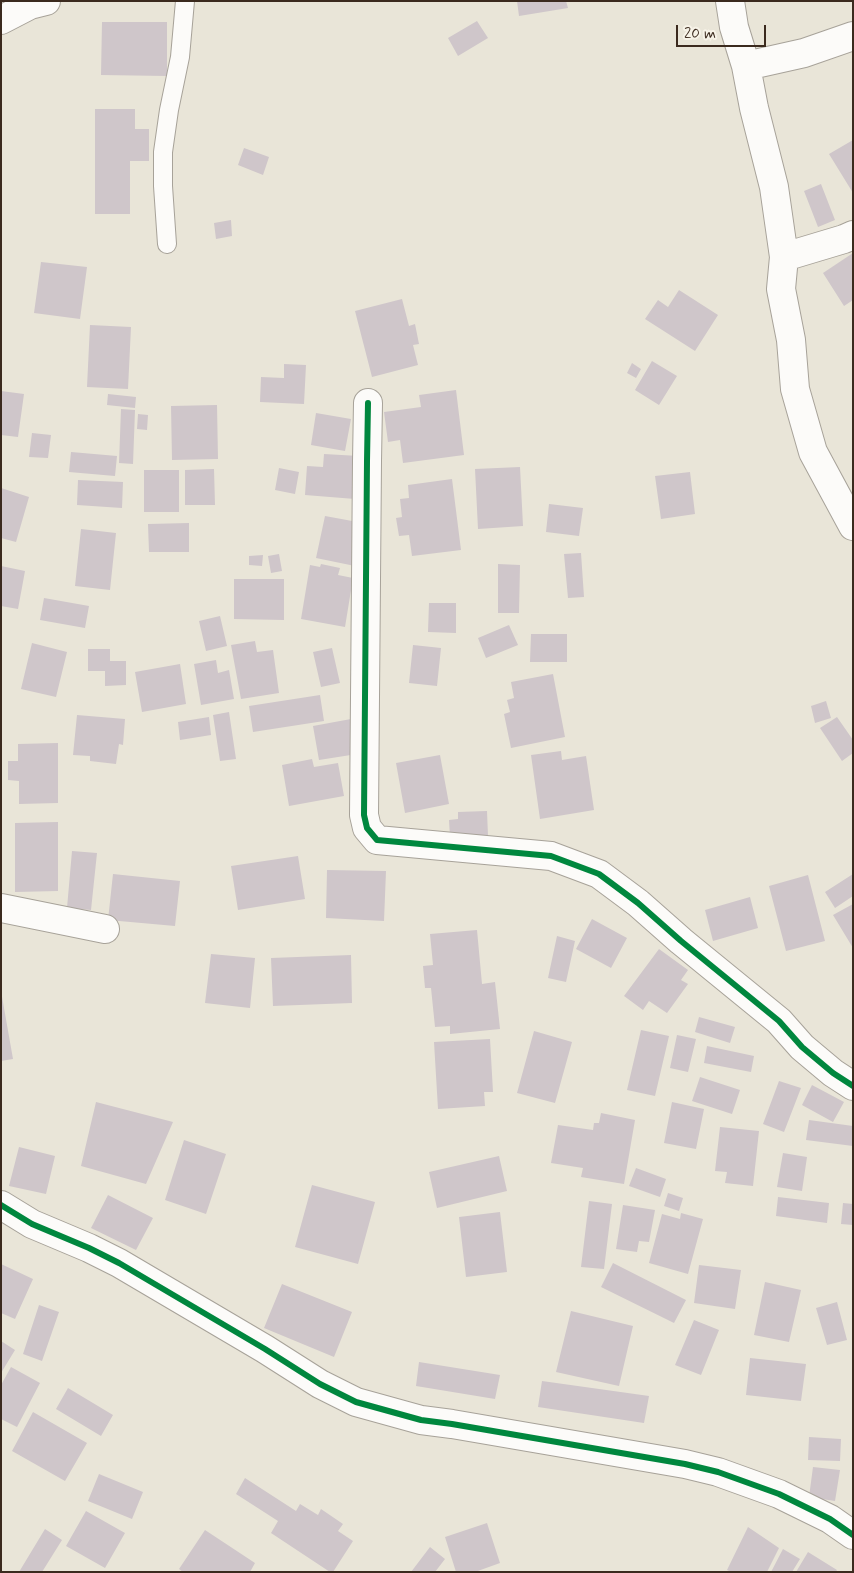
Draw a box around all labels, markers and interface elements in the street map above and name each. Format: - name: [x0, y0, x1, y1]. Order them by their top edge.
- scale bar: [679, 15, 769, 47]
- text: 20 m: [684, 24, 716, 44]

